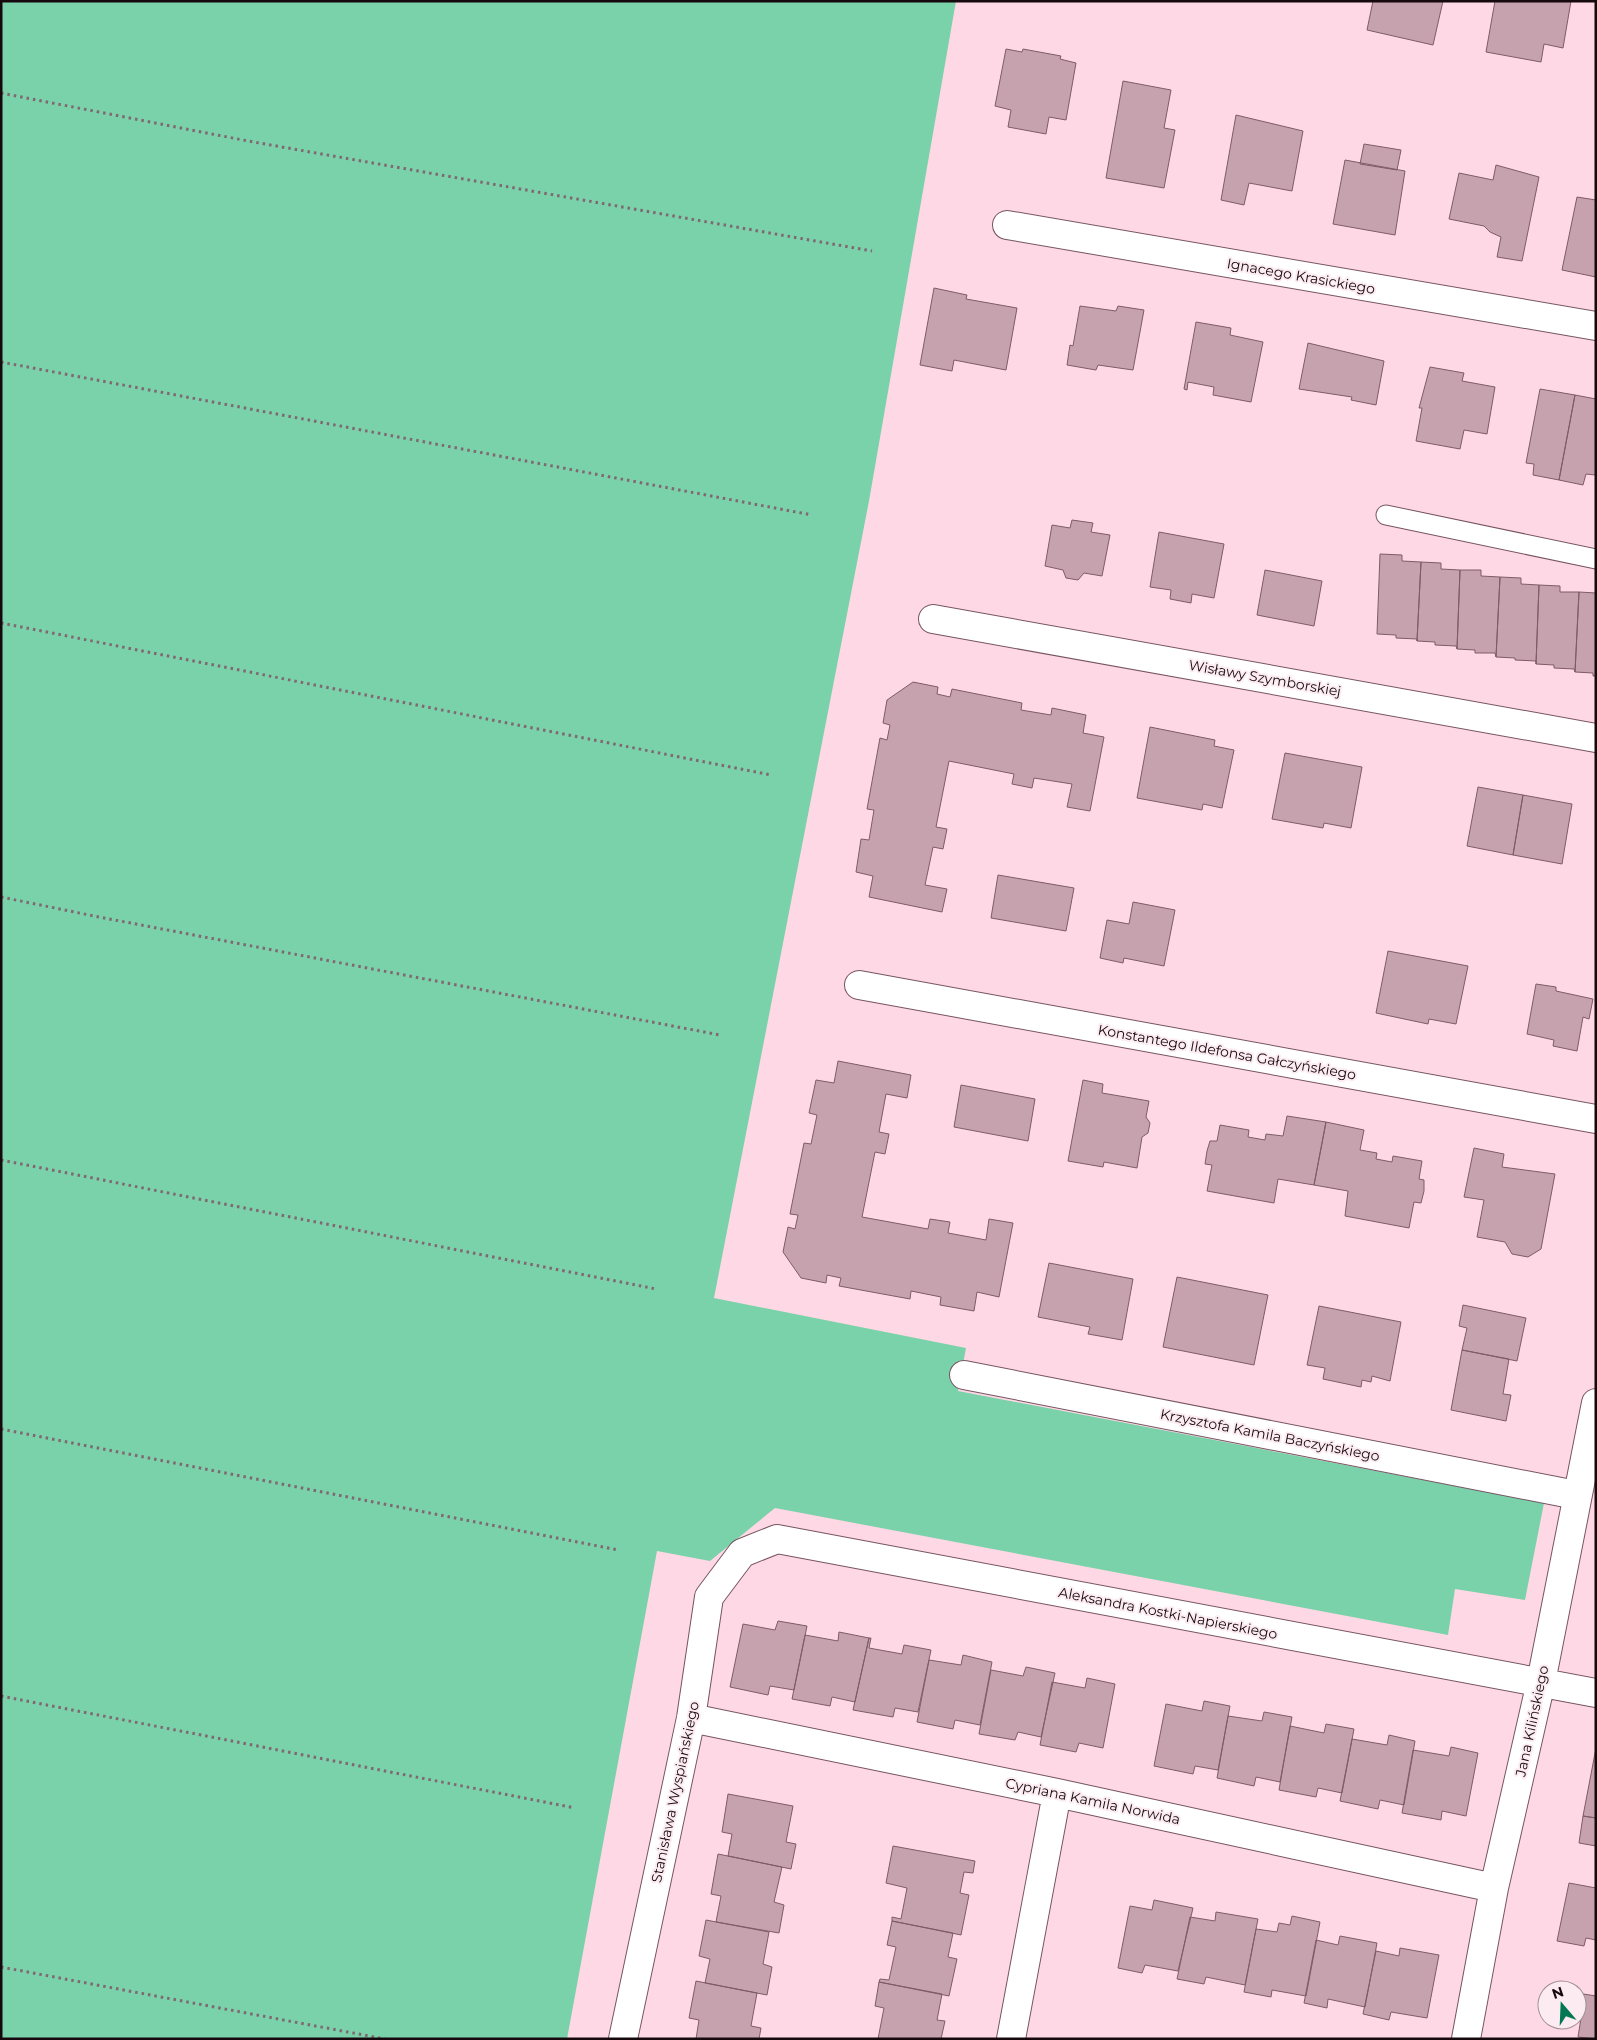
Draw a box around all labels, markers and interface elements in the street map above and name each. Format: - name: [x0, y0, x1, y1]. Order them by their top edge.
- street label: Ignacego Krasickiego: [1225, 254, 1377, 298]
- street label: Wisławy Szymborskiej: [1187, 656, 1343, 700]
- street label: Konstantego Ildefonsa Gałczyńskiego: [1097, 1020, 1358, 1084]
- street label: Krzysztofa Kamila Baczyńskiego: [1159, 1405, 1382, 1465]
- street label: Aleksandra Kostki-Napierskiego: [1057, 1583, 1279, 1643]
- street label: Jana Kilińskiego: [1511, 1664, 1553, 1779]
- street label: Stanisława Wyspiańskiego: [647, 1699, 703, 1884]
- street label: Cypriana Kamila Norwida: [1004, 1774, 1182, 1828]
- north arrow: [1537, 1980, 1587, 2030]
- text: N: [1549, 1982, 1566, 2003]

